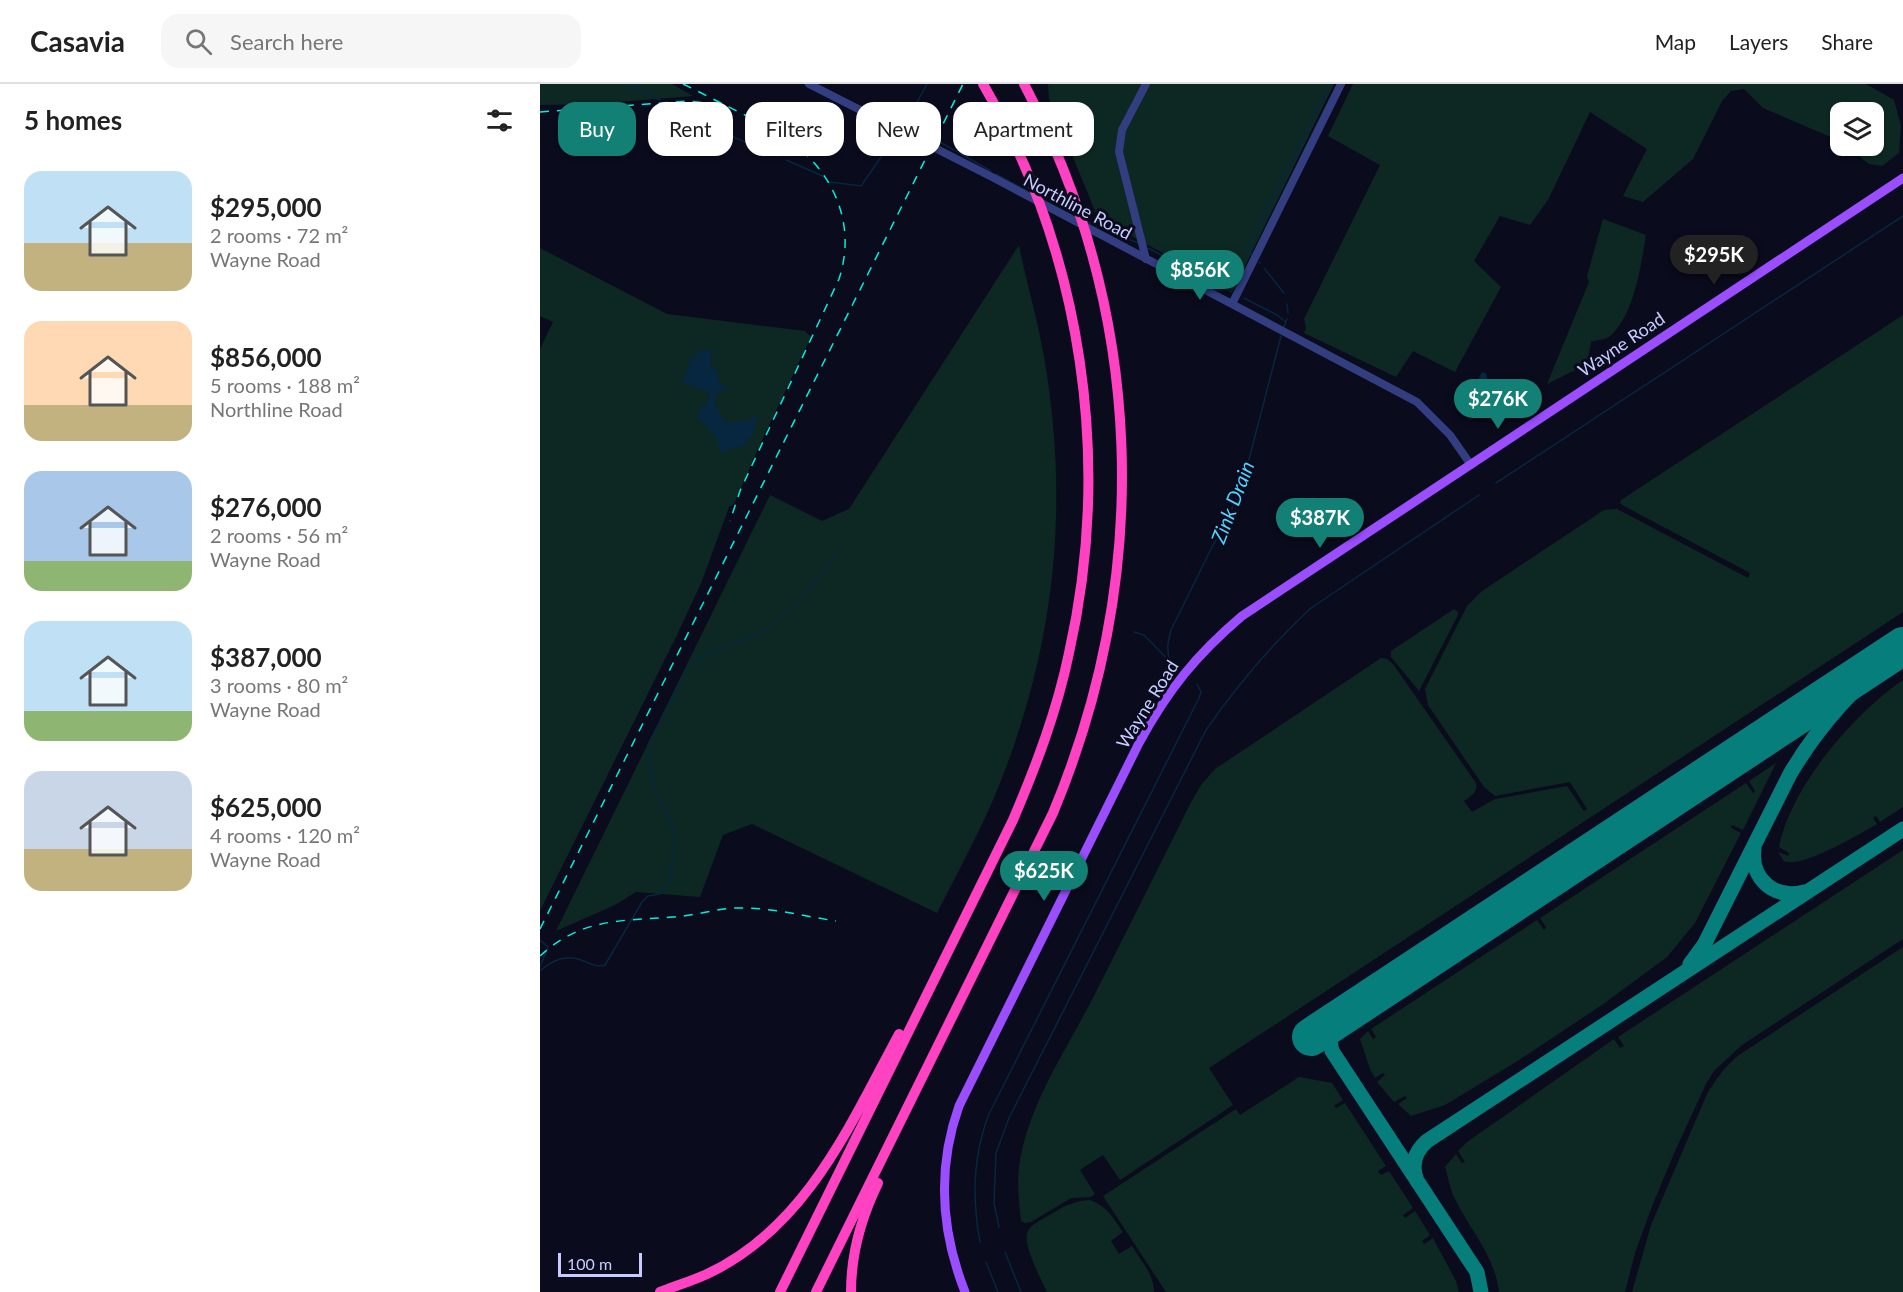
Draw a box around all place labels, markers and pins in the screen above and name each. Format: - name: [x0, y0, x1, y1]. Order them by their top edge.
- pin: $295K: [1672, 235, 1756, 286]
- pin: $856K: [1158, 250, 1242, 301]
- pin: $276K: [1456, 379, 1540, 430]
- pin: $387K: [1278, 498, 1362, 549]
- pin: $625K: [1002, 851, 1086, 902]

